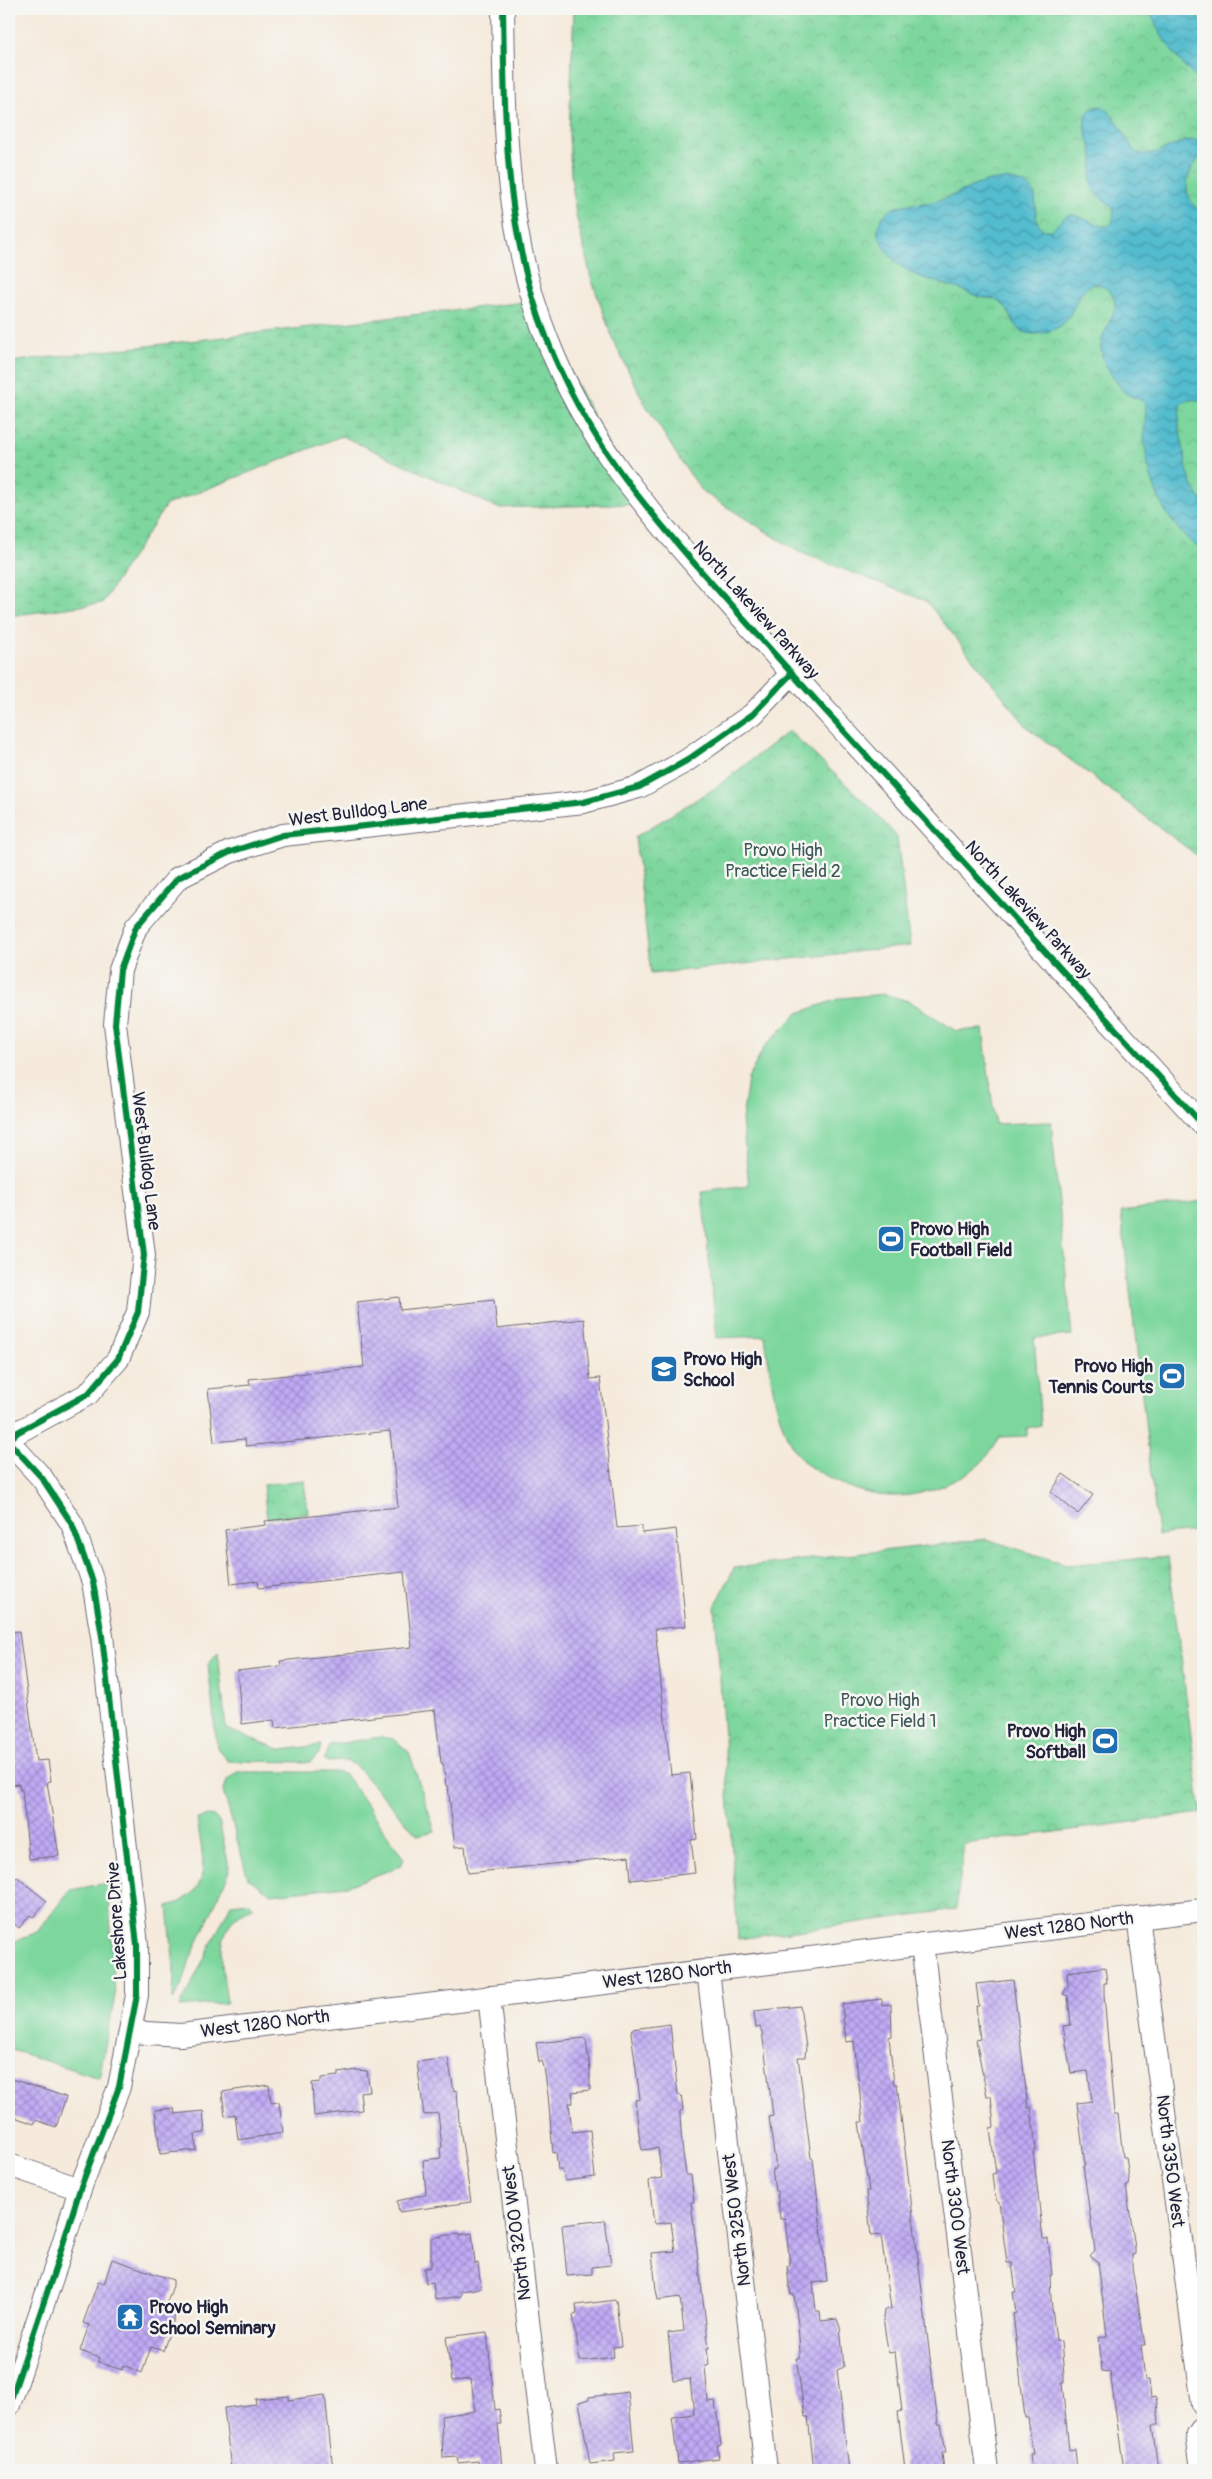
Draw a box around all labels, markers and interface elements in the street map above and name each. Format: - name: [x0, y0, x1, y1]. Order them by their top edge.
- street label: North Lakeview Parkway: [688, 536, 825, 684]
- street label: West Bulldog Lane: [287, 792, 429, 832]
- street label: North Lakeview Parkway: [960, 836, 1097, 984]
- park label: Provo High Practice Field 2: [725, 839, 841, 883]
- street label: West Bulldog Lane: [126, 1090, 166, 1232]
- place label: Provo High Football Field: [910, 1218, 1012, 1262]
- sports icon: Provo High Football Field: [876, 1224, 906, 1254]
- place label: Provo High School: [683, 1348, 763, 1392]
- school or university icon: Provo High School: [649, 1354, 679, 1384]
- place label: Provo High Tennis Courts: [1047, 1355, 1154, 1399]
- sports icon: Provo High Tennis Courts: [1157, 1361, 1187, 1391]
- park label: Provo High Practice Field 1: [824, 1689, 936, 1733]
- place label: Provo High Softball: [1007, 1720, 1087, 1764]
- sports icon: Provo High Softball: [1090, 1726, 1120, 1756]
- street label: Lakeshore Drive: [101, 1861, 133, 1981]
- street label: West 1280 North: [1003, 1907, 1135, 1945]
- street label: West 1280 North: [601, 1956, 733, 1994]
- street label: West 1280 North: [199, 2005, 331, 2043]
- street label: North 3350 West: [1150, 2093, 1190, 2229]
- street label: North 3300 West: [935, 2138, 975, 2277]
- street label: North 3250 West: [717, 2152, 757, 2288]
- street label: North 3200 West: [497, 2163, 537, 2302]
- place label: Provo High School Seminary: [149, 2296, 276, 2340]
- temple icon: Provo High School Seminary: [115, 2302, 145, 2332]

